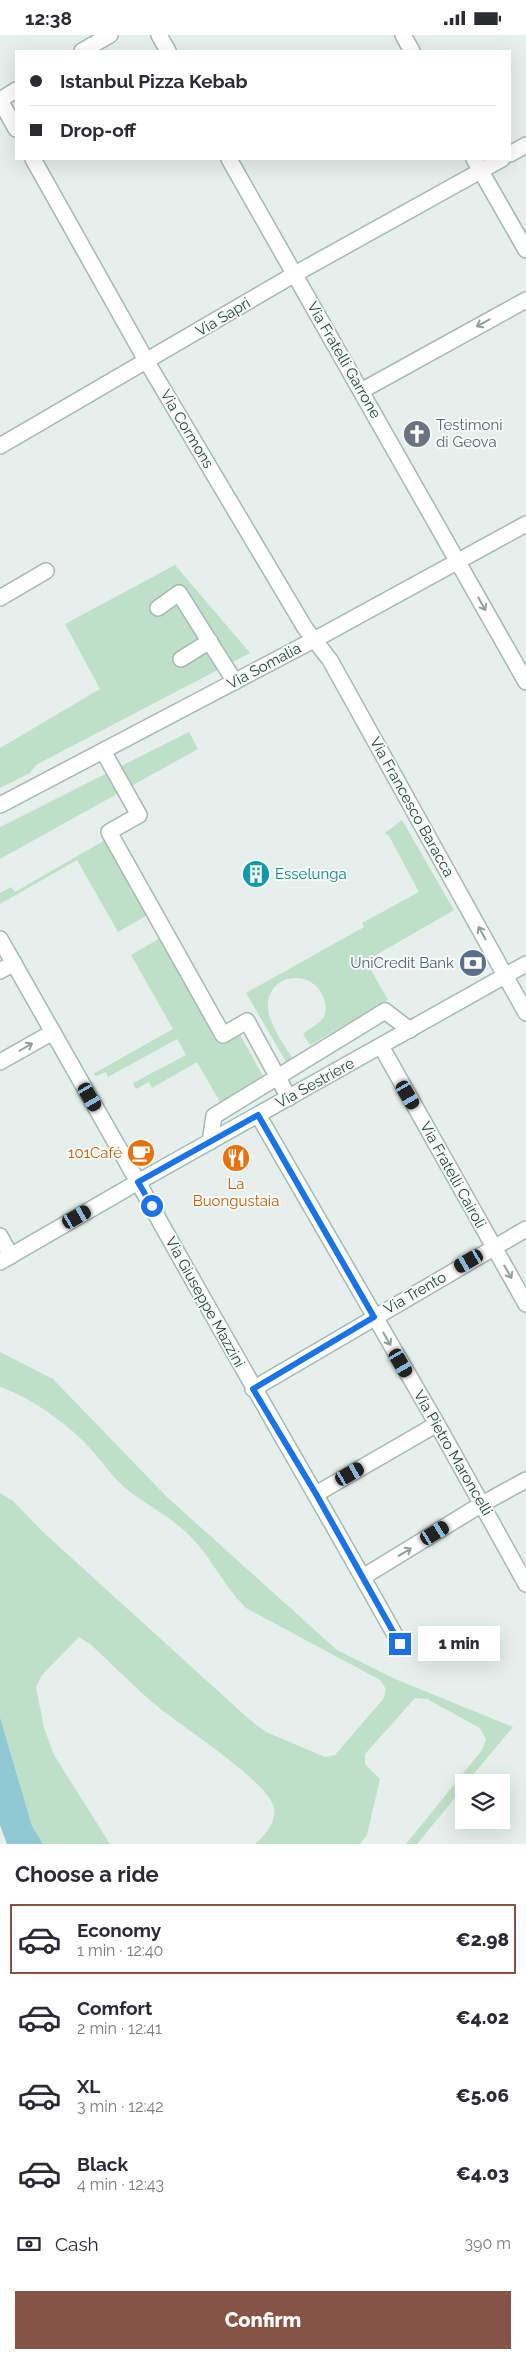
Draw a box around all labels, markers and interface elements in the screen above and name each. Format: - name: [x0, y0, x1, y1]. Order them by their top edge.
- text: 12:38: [25, 7, 72, 29]
- text: Istanbul Pizza Kebab: [60, 70, 248, 92]
- text: Drop-off: [60, 119, 136, 141]
- street label: Via Sapri: [192, 294, 254, 340]
- street label: Via Fratelli Garrone: [303, 298, 385, 422]
- one-way arrow: [477, 319, 491, 329]
- street label: Via Cormons: [156, 386, 218, 472]
- place label: Testimoni di Geova: [436, 416, 503, 451]
- church icon: Testimoni di Geova: [402, 419, 432, 449]
- one-way arrow: [478, 596, 488, 610]
- street label: Via Somalia: [224, 639, 304, 693]
- street label: Via Francesco Baracca: [366, 734, 458, 880]
- building icon: Esselunga: [241, 859, 271, 889]
- place label: Esselunga: [275, 865, 347, 883]
- one-way arrow: [477, 926, 486, 941]
- bank icon: UniCredit Bank: [458, 948, 488, 978]
- place label: UniCredit Bank: [350, 954, 454, 972]
- one-way arrow: [19, 1042, 34, 1052]
- street label: Via Sestriere: [273, 1054, 357, 1112]
- car: [394, 1078, 421, 1112]
- car: [76, 1080, 103, 1114]
- street label: Via Fratelli Cairoli: [416, 1119, 490, 1231]
- cafe icon: 101Café: [126, 1138, 156, 1168]
- restaurant icon: La Buongustaia: [221, 1143, 251, 1173]
- place label: 101Café: [68, 1144, 122, 1162]
- place label: La Buongustaia: [193, 1175, 279, 1210]
- route start: [141, 1195, 163, 1217]
- car: [60, 1203, 93, 1231]
- street label: Via Giuseppe Mazzini: [162, 1233, 248, 1371]
- car: [452, 1247, 485, 1275]
- one-way arrow: [503, 1264, 513, 1278]
- street label: Via Trento: [381, 1268, 450, 1318]
- one-way arrow: [383, 1332, 393, 1346]
- car: [387, 1346, 414, 1380]
- street label: Via Pietro Maroncelli: [410, 1387, 496, 1519]
- car: [333, 1460, 366, 1488]
- car: [418, 1519, 451, 1547]
- one-way arrow: [397, 1546, 411, 1556]
- callout: 1 min: [418, 1627, 500, 1661]
- route end: [389, 1633, 411, 1655]
- text: 1 min: [438, 1634, 480, 1653]
- map controls: [455, 1774, 510, 1829]
- button: layers: [455, 1774, 510, 1829]
- text: Choose a ride: [15, 1861, 159, 1887]
- icon: car: [17, 1917, 62, 1962]
- text: Economy: [77, 1919, 161, 1941]
- text: €2.98: [456, 1928, 509, 1950]
- text: 1 min · 12:40: [77, 1941, 163, 1960]
- icon: car: [17, 1995, 62, 2040]
- text: Comfort: [77, 1997, 152, 2019]
- text: €4.02: [456, 2006, 509, 2028]
- text: 2 min · 12:41: [77, 2019, 162, 2038]
- icon: car: [17, 2073, 62, 2118]
- text: XL: [77, 2075, 100, 2097]
- text: €5.06: [455, 2084, 509, 2106]
- text: 3 min · 12:42: [77, 2097, 164, 2116]
- icon: car: [17, 2151, 62, 2196]
- text: Black: [77, 2153, 128, 2175]
- text: €4.03: [456, 2162, 509, 2184]
- text: 4 min · 12:43: [77, 2175, 164, 2194]
- icon: cash: [15, 2230, 43, 2258]
- text: Cash: [55, 2233, 99, 2255]
- text: 390 m: [465, 2234, 511, 2253]
- button: Confirm: [15, 2291, 511, 2349]

